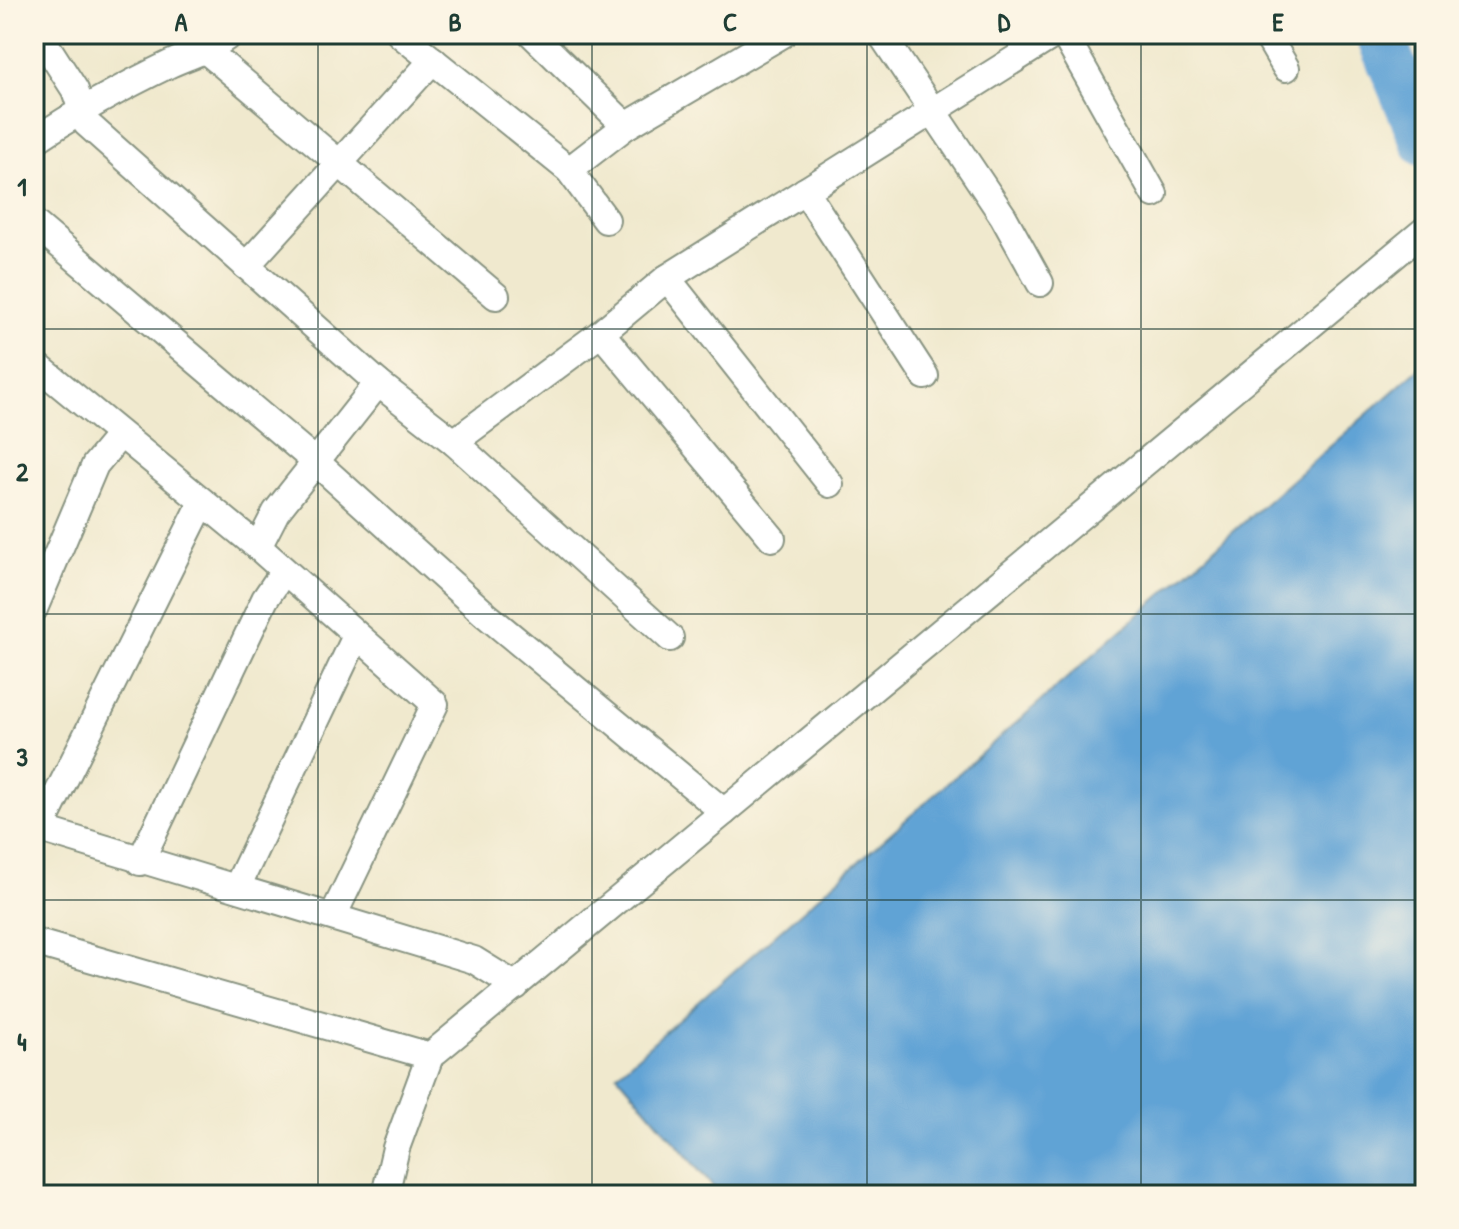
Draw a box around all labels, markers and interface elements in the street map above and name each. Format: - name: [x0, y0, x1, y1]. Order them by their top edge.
- text: A: [175, 4, 188, 39]
- text: B: [448, 4, 462, 39]
- text: C: [723, 4, 737, 39]
- text: D: [998, 4, 1011, 39]
- text: E: [1272, 4, 1284, 39]
- text: 1: [17, 169, 27, 204]
- text: 2: [16, 454, 29, 489]
- text: 3: [16, 739, 28, 774]
- text: 4: [17, 1024, 27, 1059]

